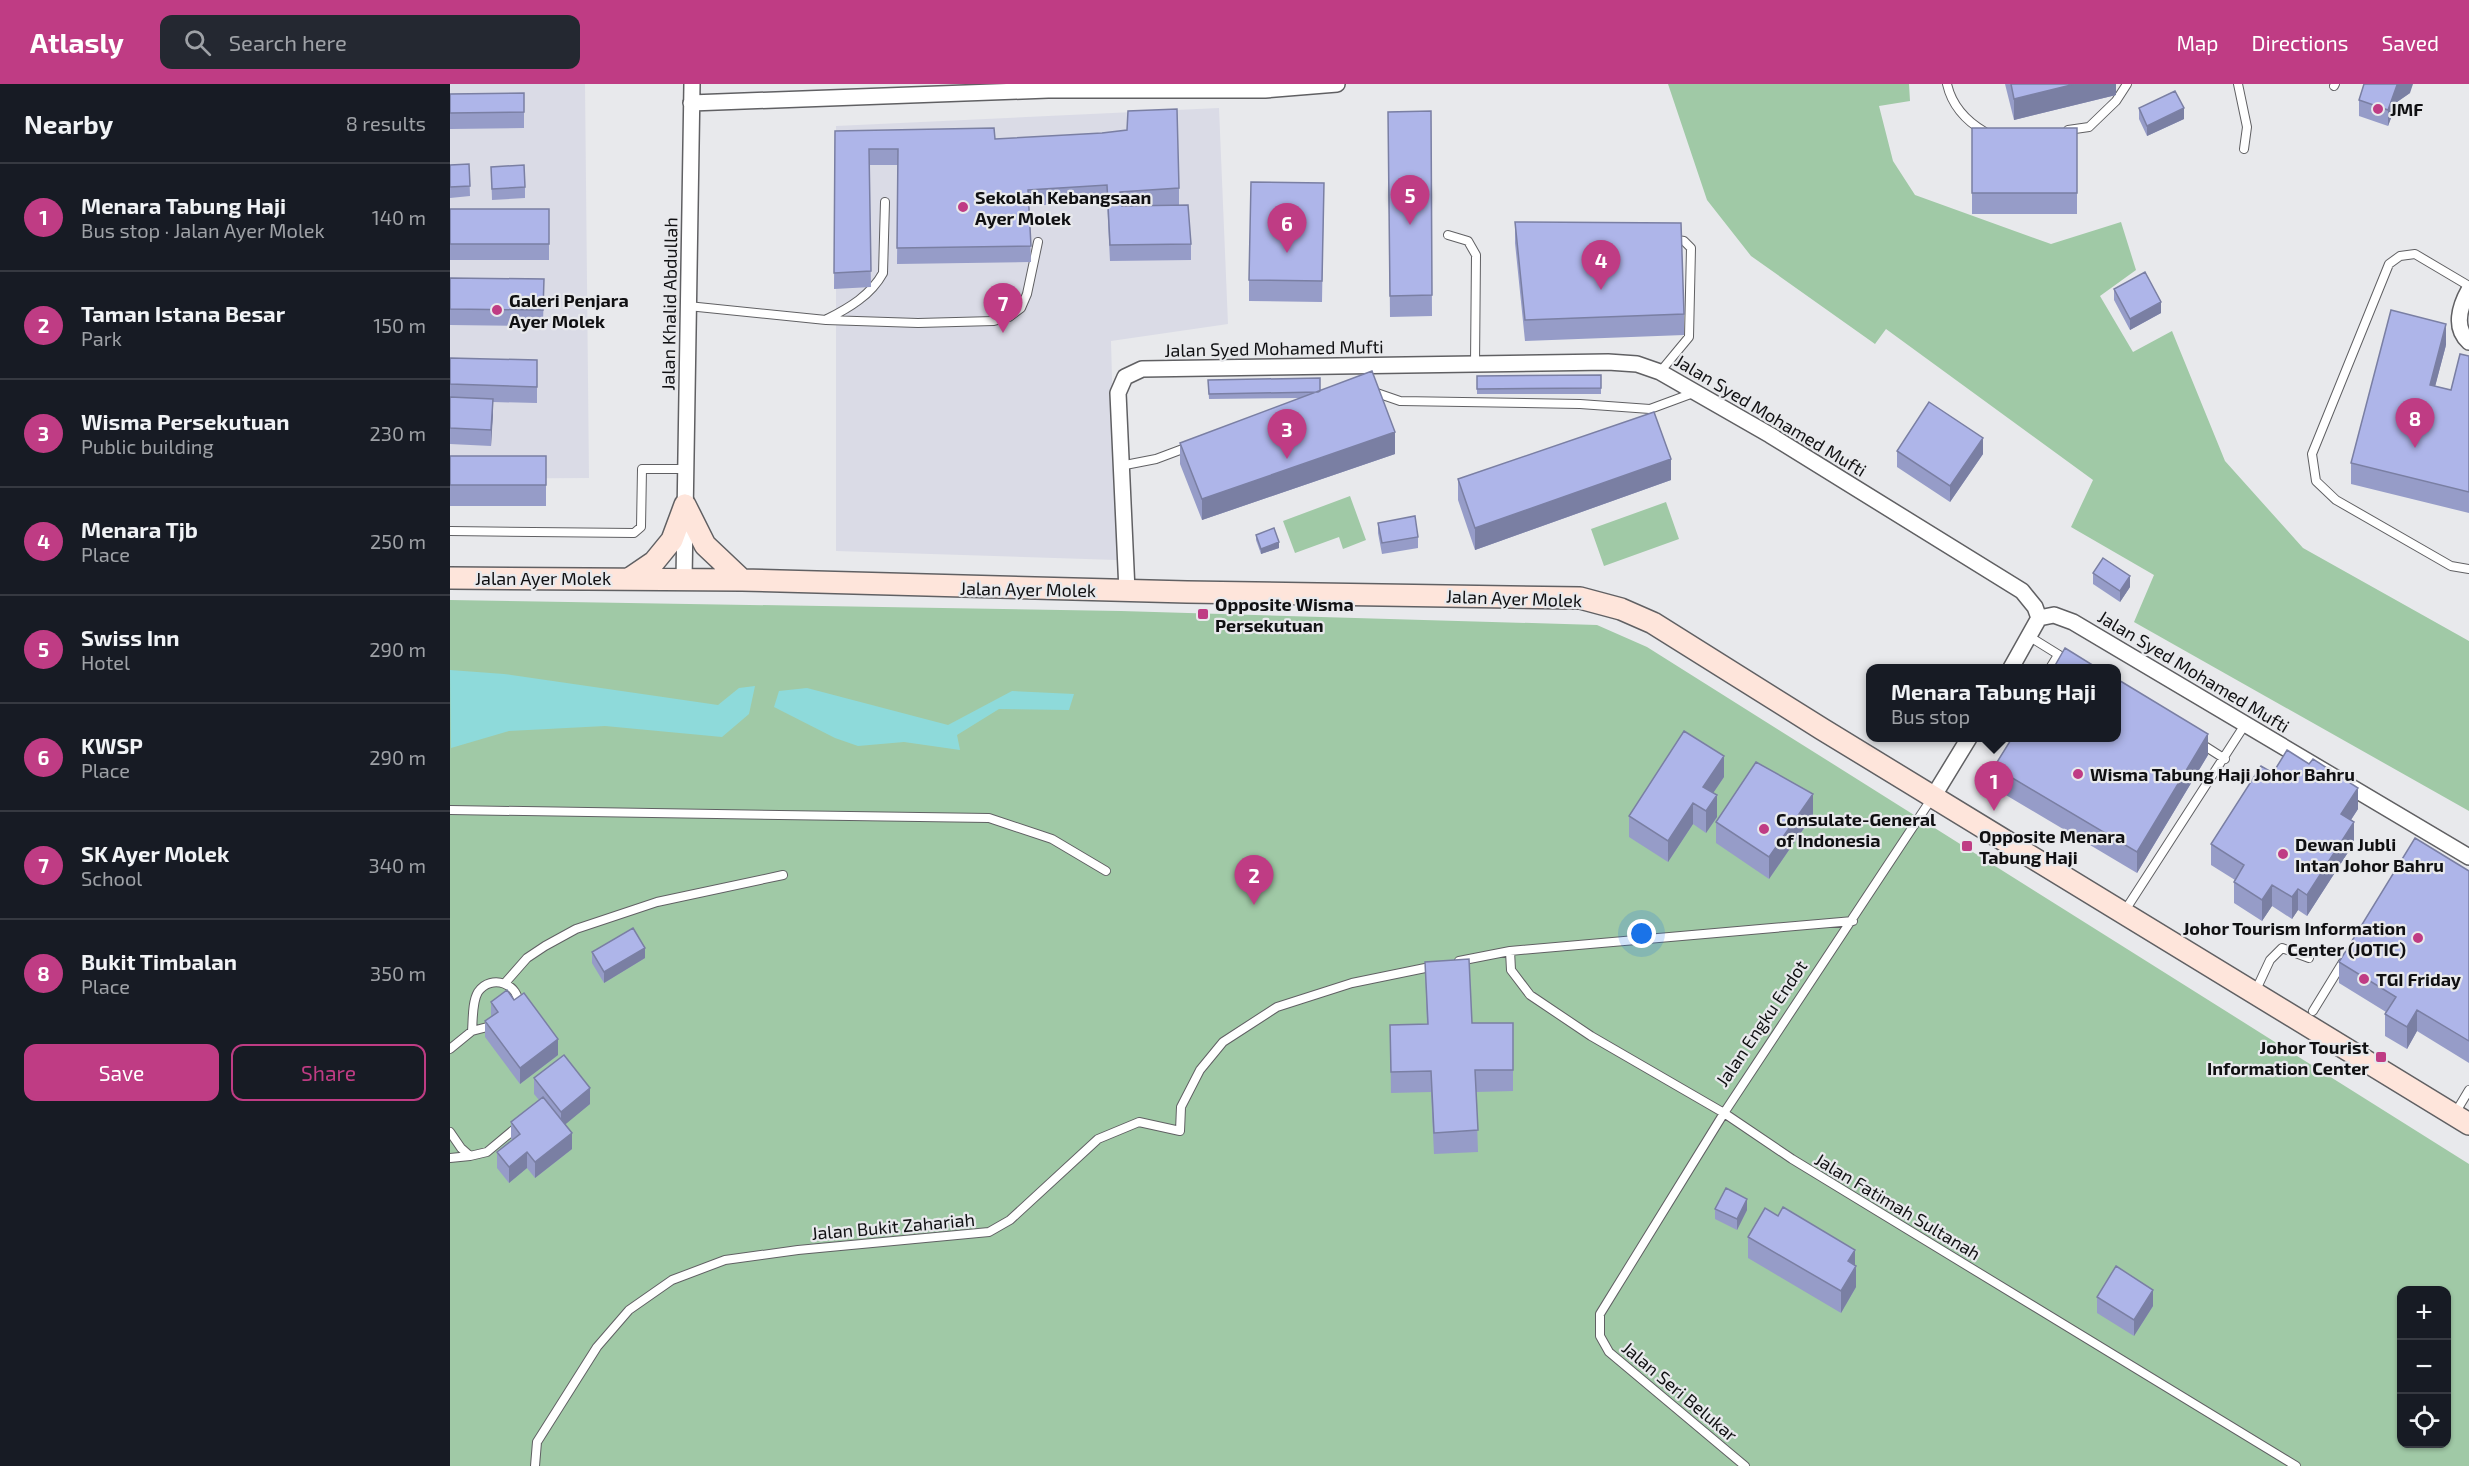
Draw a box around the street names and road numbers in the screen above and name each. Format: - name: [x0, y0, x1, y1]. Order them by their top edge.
- street label: Jalan Khalid Abdullah: [656, 217, 682, 391]
- street label: Jalan Syed Mohamed Mufti: [1164, 335, 1384, 361]
- street label: Jalan Syed Mohamed Mufti: [1671, 349, 1871, 481]
- street label: Jalan Ayer Molek: [475, 567, 611, 589]
- street label: Jalan Ayer Molek: [960, 577, 1096, 601]
- street label: Jalan Ayer Molek: [1446, 585, 1582, 611]
- street label: Jalan Syed Mohamed Mufti: [2094, 605, 2294, 737]
- street label: Jalan Engku Endot: [1711, 956, 1811, 1090]
- street label: Jalan Fatimah Sultanah: [1811, 1148, 1985, 1264]
- street label: Jalan Bukit Zahariah: [810, 1208, 976, 1244]
- street label: Jalan Seri Belukar: [1618, 1336, 1742, 1446]

